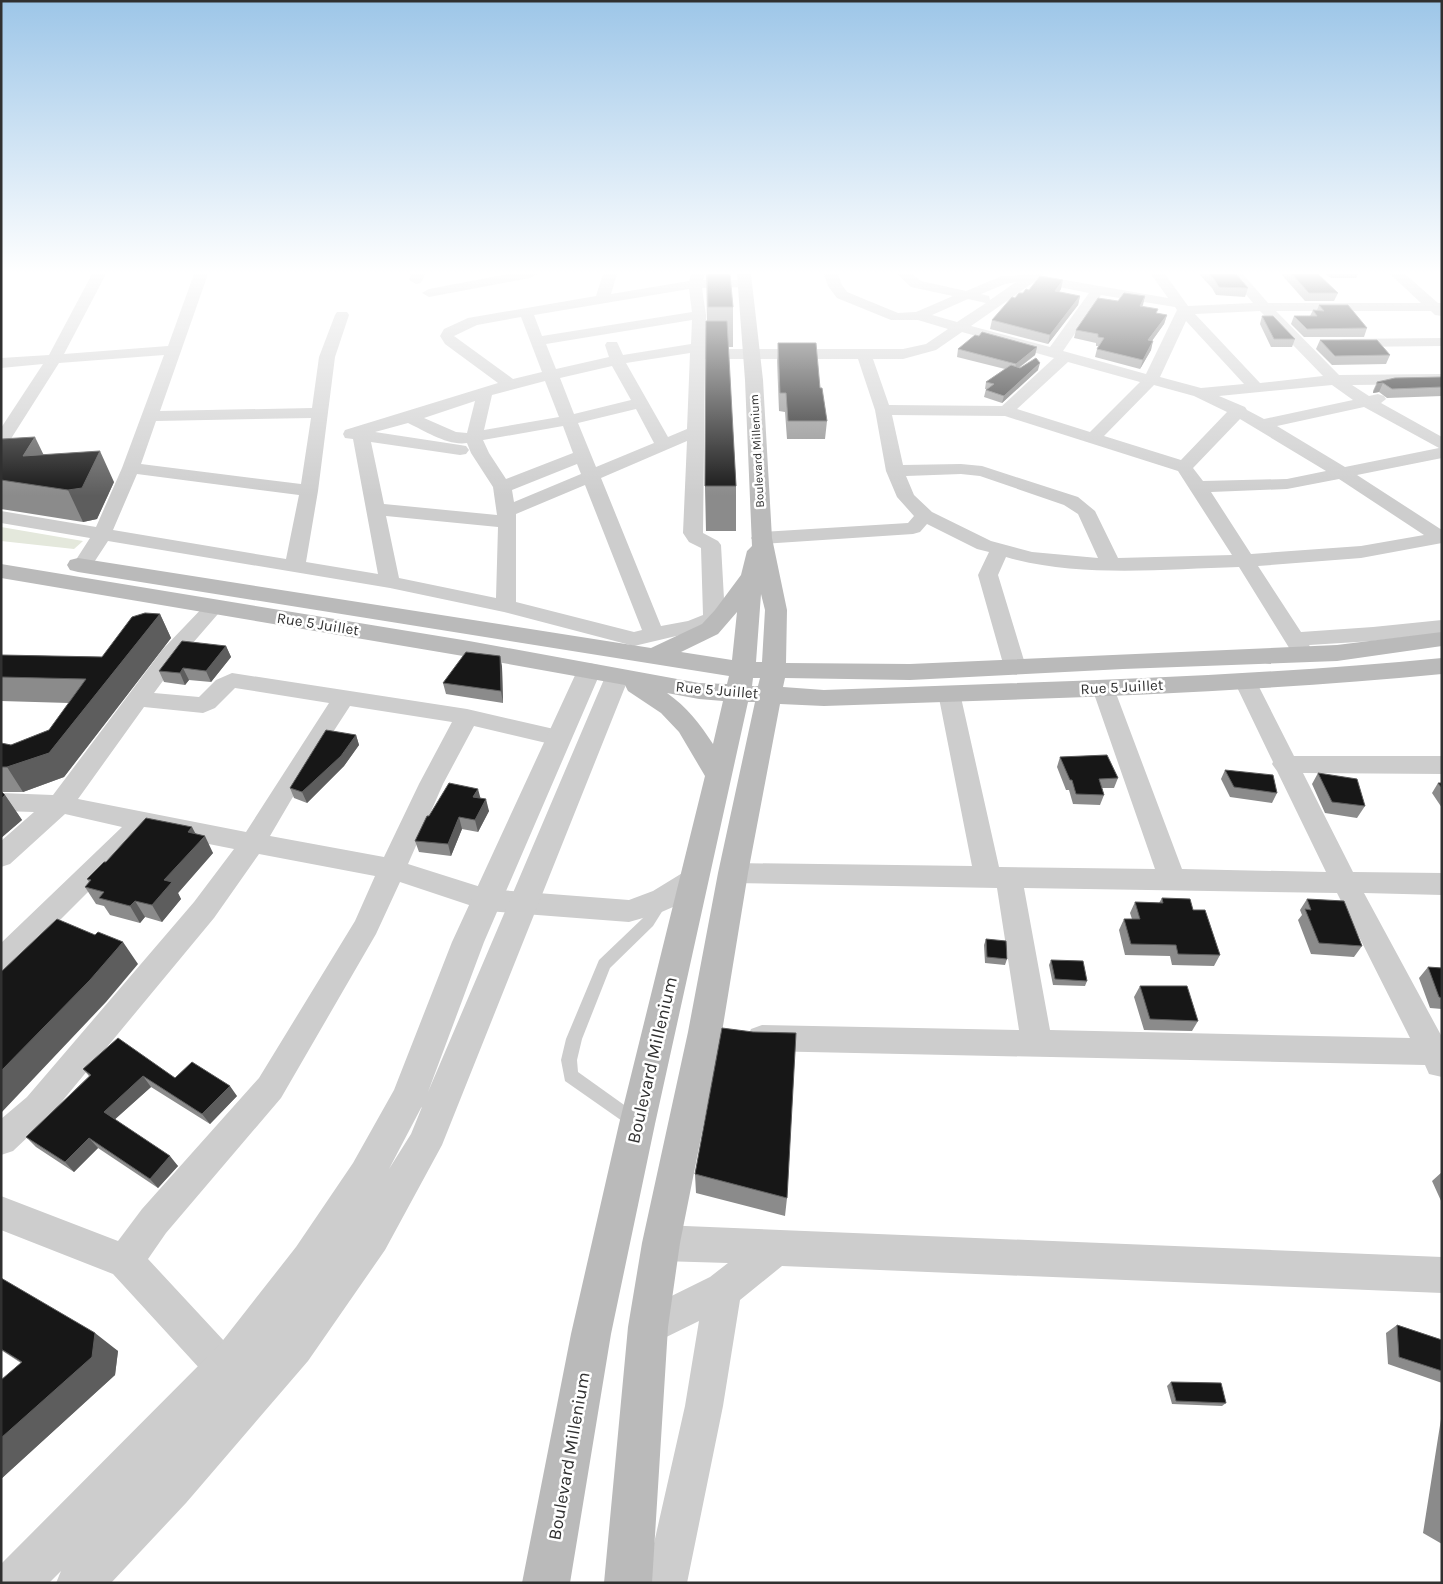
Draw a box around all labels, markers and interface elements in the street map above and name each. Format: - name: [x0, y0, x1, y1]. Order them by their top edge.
- street label: Boulevard Millenium: [747, 394, 767, 508]
- street label: Rue 5 Juillet: [276, 609, 361, 639]
- street label: Rue 5 Juillet: [1080, 676, 1164, 698]
- street label: Rue 5 Juillet: [675, 677, 759, 703]
- street label: Boulevard Millenium: [622, 974, 682, 1146]
- street label: Boulevard Millenium: [543, 1370, 595, 1542]

